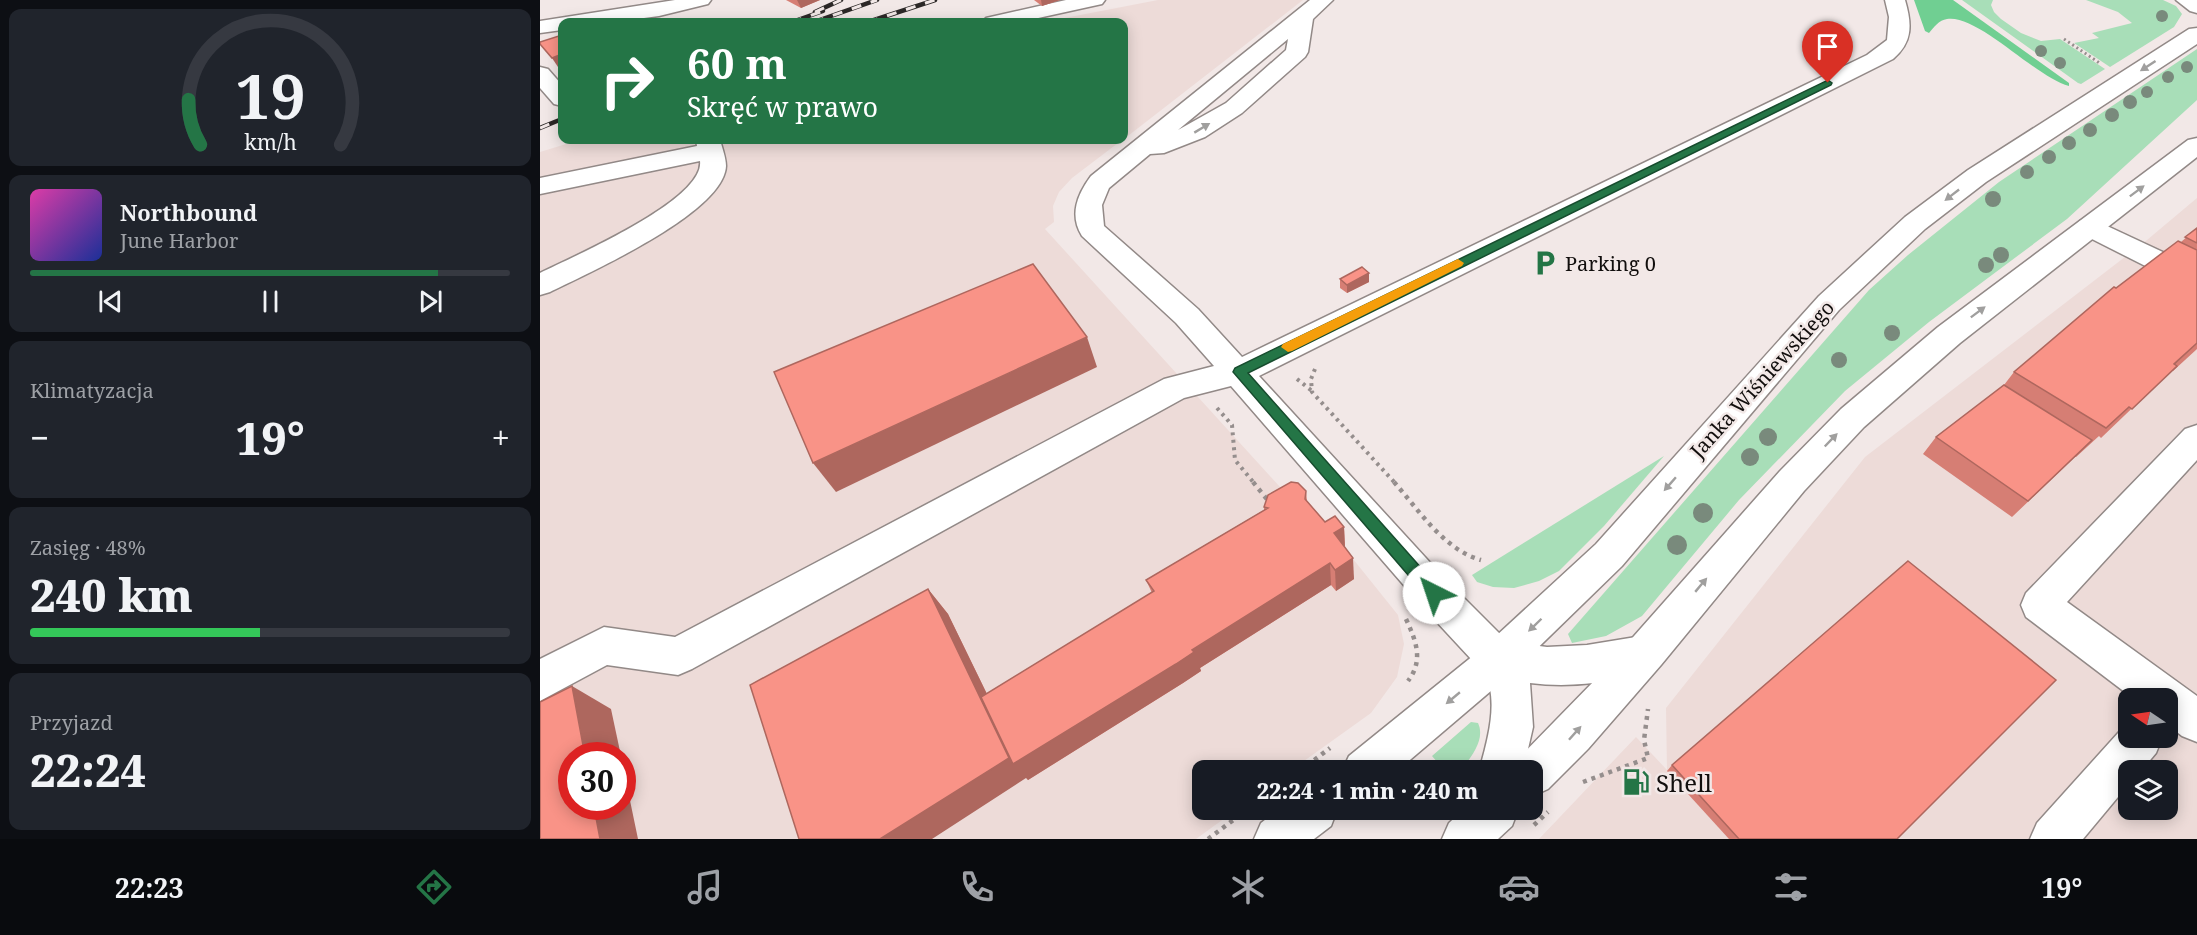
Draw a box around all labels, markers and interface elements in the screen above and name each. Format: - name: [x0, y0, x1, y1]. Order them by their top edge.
- pin: [1802, 21, 1853, 83]
- icon: arrive: [1811, 30, 1844, 63]
- text: 60 m: [687, 34, 787, 91]
- icon: right: [588, 42, 666, 120]
- text: 19: [235, 52, 305, 137]
- one-way arrow: [2140, 60, 2156, 71]
- text: Skręć w prawo: [687, 88, 878, 125]
- one-way arrow: [1194, 123, 1210, 134]
- text: km/h: [244, 127, 297, 156]
- one-way arrow: [2128, 185, 2144, 197]
- one-way arrow: [1944, 189, 1960, 202]
- text: Northbound: [120, 197, 257, 227]
- text: June Harbor: [120, 227, 238, 254]
- parking icon: Parking 0: [1530, 248, 1560, 278]
- place label: Parking 0: [1565, 250, 1656, 277]
- icon: previous: [94, 285, 127, 318]
- icon: pause: [254, 285, 287, 318]
- icon: next: [414, 285, 447, 318]
- street label: Janka Wiśniewskiego: [1683, 294, 1840, 464]
- one-way arrow: [1970, 306, 1985, 318]
- text: Klimatyzacja: [30, 377, 154, 404]
- text: 19°: [236, 407, 305, 468]
- text: −: [30, 415, 49, 460]
- text: +: [492, 415, 510, 460]
- one-way arrow: [1824, 432, 1838, 447]
- one-way arrow: [1663, 476, 1676, 492]
- text: Zasięg · 48%: [30, 534, 146, 561]
- position arrow: [1402, 561, 1466, 625]
- text: 240 km: [30, 564, 193, 625]
- one-way arrow: [1694, 578, 1707, 593]
- one-way arrow: [1528, 617, 1542, 631]
- north arrow: [2118, 688, 2178, 748]
- map controls: [2118, 688, 2178, 820]
- one-way arrow: [1445, 691, 1461, 704]
- text: Przyjazd: [30, 709, 113, 736]
- one-way arrow: [1568, 726, 1582, 741]
- text: 22:24: [30, 739, 146, 800]
- speed limit sign: 30: [558, 742, 636, 820]
- button: layers: [2118, 760, 2178, 820]
- place label: Shell: [1656, 766, 1713, 799]
- fuel station icon: Shell: [1621, 767, 1651, 797]
- text: 22:24 · 1 min · 240 m: [1257, 775, 1478, 805]
- icon: directions: [413, 866, 455, 908]
- icon: music: [684, 866, 726, 908]
- icon: phone: [956, 866, 998, 908]
- icon: climate: [1227, 866, 1269, 908]
- icon: car: [1498, 866, 1540, 908]
- icon: filters: [1770, 866, 1812, 908]
- text: 22:23: [115, 869, 184, 906]
- text: 19°: [2041, 869, 2082, 906]

